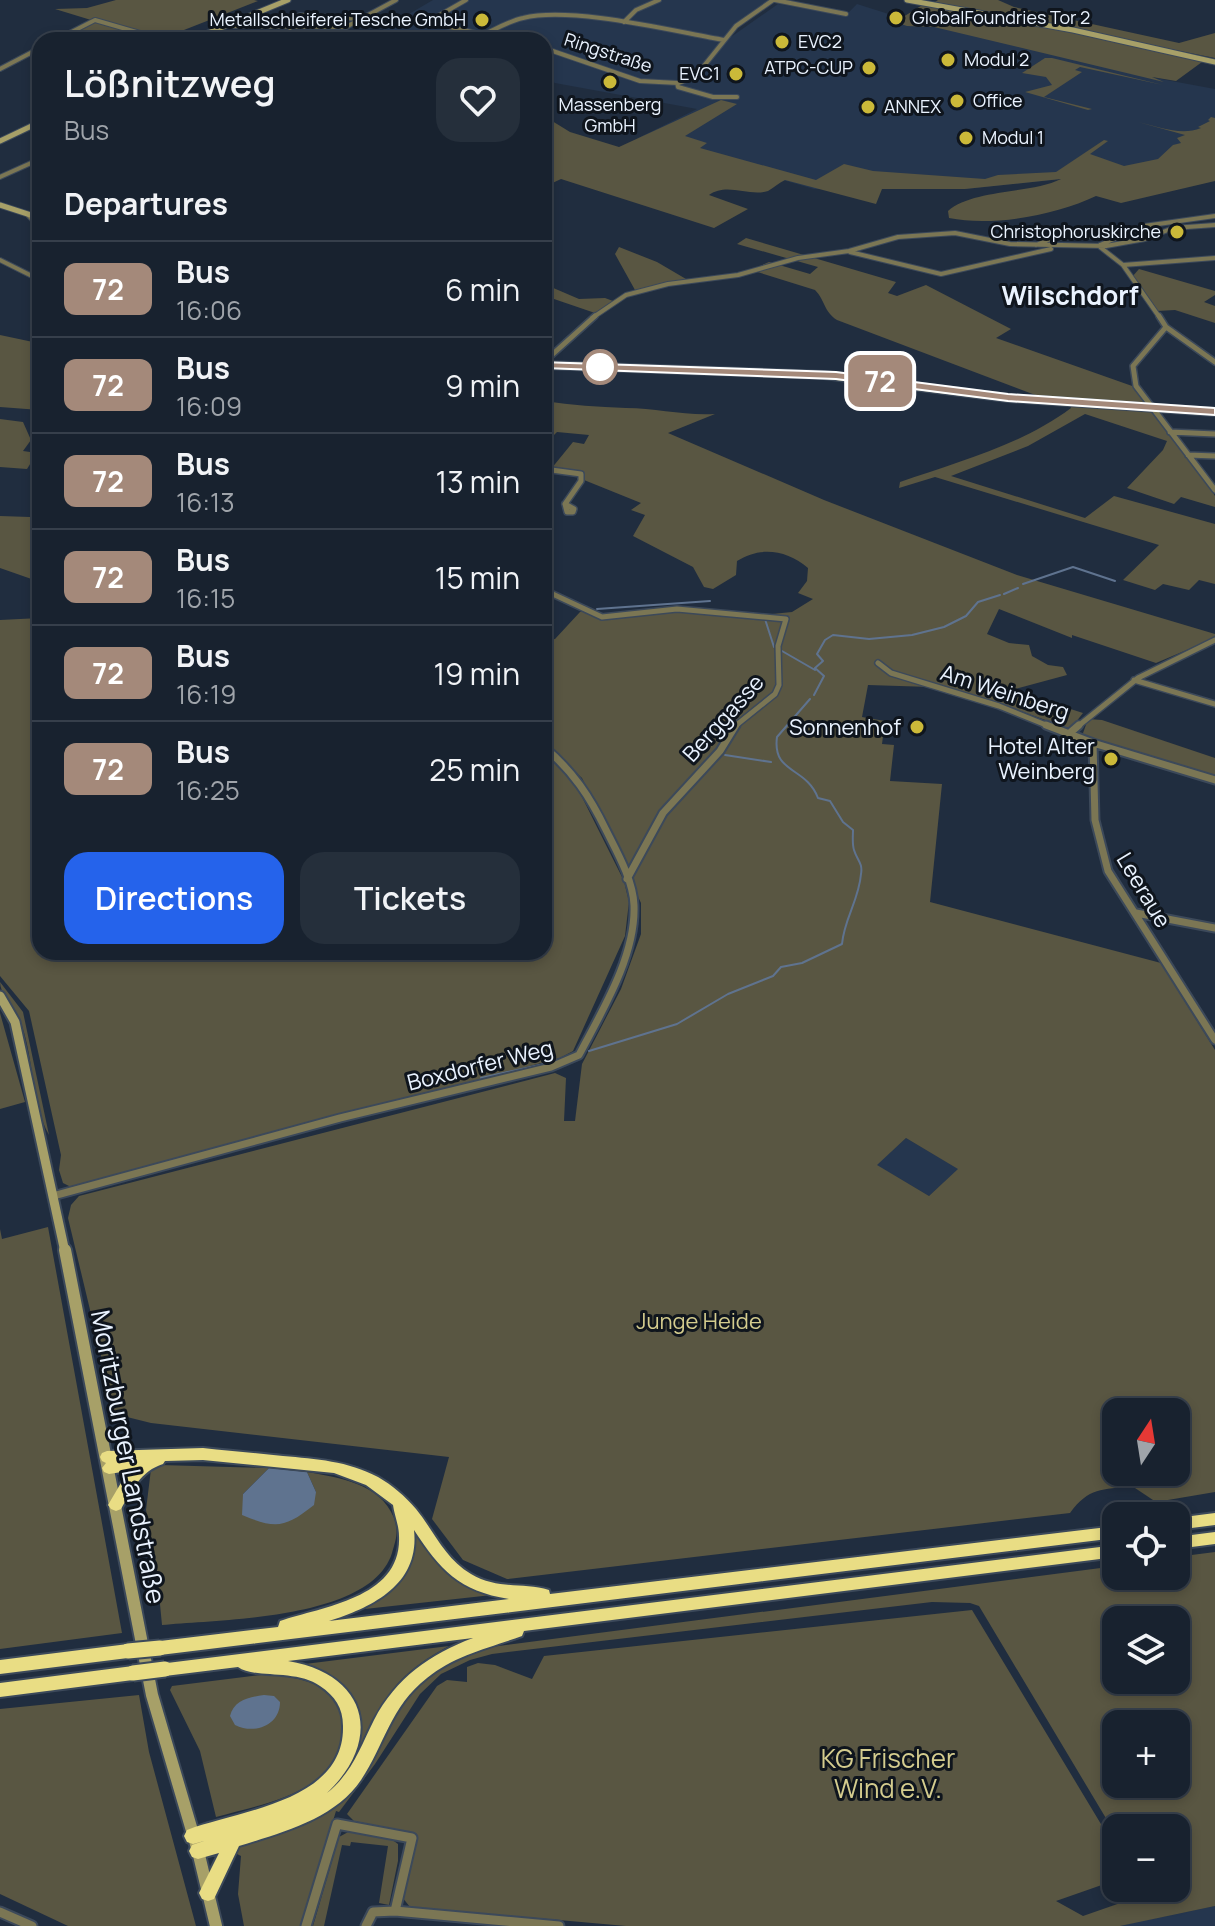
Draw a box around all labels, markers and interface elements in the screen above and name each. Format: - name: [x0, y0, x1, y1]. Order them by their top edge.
- place label: GlobalFoundries Tor 2: [912, 5, 1090, 29]
- place label: Metallschleiferei Tesche GmbH: [210, 7, 466, 31]
- marker: GlobalFoundries Tor 2: [887, 9, 905, 27]
- marker: Metallschleiferei Tesche GmbH: [473, 11, 491, 29]
- street label: Ringstraße: [561, 27, 655, 78]
- place label: EVC2: [798, 29, 842, 53]
- marker: EVC2: [773, 33, 791, 51]
- place label: Modul 2: [964, 47, 1029, 71]
- marker: Modul 2: [939, 51, 957, 69]
- place label: ATPC-CUP: [764, 55, 853, 79]
- text: Lößnitzweg: [64, 56, 276, 108]
- button: heart: [436, 58, 520, 142]
- marker: ATPC-CUP: [860, 59, 878, 77]
- place label: EVC1: [679, 61, 720, 85]
- marker: EVC1: [727, 65, 745, 83]
- marker: Massenberg GmbH: [601, 73, 619, 91]
- place label: Office: [973, 88, 1023, 112]
- place label: Massenberg GmbH: [559, 92, 661, 137]
- marker: Office: [948, 92, 966, 110]
- place label: ANNEX: [884, 94, 941, 118]
- marker: ANNEX: [859, 98, 877, 116]
- text: Bus: [64, 112, 109, 148]
- place label: Modul 1: [982, 125, 1044, 149]
- marker: Modul 1: [957, 129, 975, 147]
- text: Departures: [64, 183, 228, 224]
- place label: Christophoruskirche: [991, 219, 1161, 243]
- marker: Christophoruskirche: [1168, 223, 1186, 241]
- text: Bus: [176, 251, 230, 292]
- text: 6 min: [445, 269, 520, 310]
- text: 72: [92, 270, 124, 308]
- district label: Wilschdorf: [1001, 277, 1139, 313]
- text: 16:06: [176, 292, 242, 328]
- text: Bus: [176, 347, 230, 388]
- unlabelled marker: [583, 350, 617, 384]
- line badge: 72: [844, 355, 916, 407]
- text: 72: [864, 362, 896, 400]
- text: 9 min: [445, 365, 520, 406]
- text: 72: [92, 366, 124, 404]
- text: 16:09: [176, 388, 242, 424]
- text: Bus: [176, 443, 230, 484]
- text: 13 min: [435, 461, 520, 502]
- text: 72: [92, 462, 124, 500]
- text: 16:13: [176, 484, 235, 520]
- text: Bus: [176, 539, 230, 580]
- text: 15 min: [435, 557, 520, 598]
- text: 72: [92, 558, 124, 596]
- text: 16:15: [176, 580, 235, 616]
- text: Bus: [176, 635, 230, 676]
- text: 19 min: [433, 653, 520, 694]
- text: 72: [92, 654, 124, 692]
- street label: Am Weinberg: [937, 657, 1073, 727]
- street label: Berggasse: [676, 668, 770, 768]
- text: 16:19: [176, 676, 236, 712]
- place label: Sonnenhof: [789, 712, 901, 742]
- marker: Sonnenhof: [908, 718, 926, 736]
- text: Bus: [176, 731, 230, 772]
- place label: Hotel Alter Weinberg: [988, 731, 1095, 786]
- text: 25 min: [429, 749, 520, 790]
- text: 72: [92, 750, 124, 788]
- marker: Hotel Alter Weinberg: [1102, 750, 1120, 768]
- text: 16:25: [176, 772, 240, 808]
- street label: Leeraue: [1110, 847, 1178, 933]
- button: Directions: [64, 852, 284, 944]
- button: Tickets: [300, 852, 520, 944]
- street label: Boxdorfer Weg: [404, 1032, 556, 1098]
- park label: Junge Heide: [636, 1306, 762, 1336]
- street label: Moritzburger Landstraße: [83, 1307, 175, 1607]
- north arrow: [1102, 1398, 1190, 1486]
- map controls: [1102, 1398, 1190, 1902]
- button: locate: [1102, 1502, 1190, 1590]
- button: layers: [1102, 1606, 1190, 1694]
- button: +: [1102, 1710, 1190, 1798]
- park label: KG Frischer Wind e.V.: [821, 1740, 955, 1806]
- button: −: [1102, 1814, 1190, 1902]

